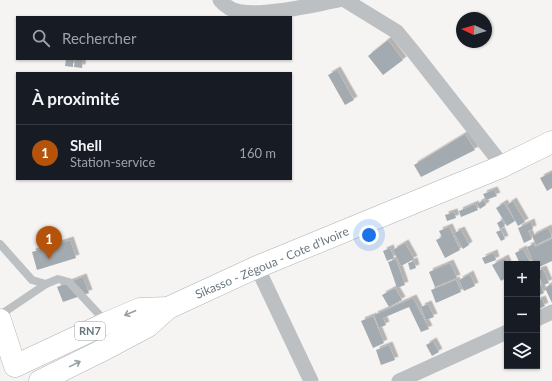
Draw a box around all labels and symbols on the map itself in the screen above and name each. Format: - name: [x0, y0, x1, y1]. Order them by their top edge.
- north arrow: [456, 12, 492, 48]
- street label: Sikasso - Zégoua - Cote d'Ivoire: [193, 223, 351, 302]
- your location: [359, 225, 379, 245]
- pin: 1: [36, 226, 62, 259]
- one-way arrow: [125, 310, 137, 317]
- road number: RN7: [75, 322, 105, 340]
- one-way arrow: [68, 360, 80, 367]

